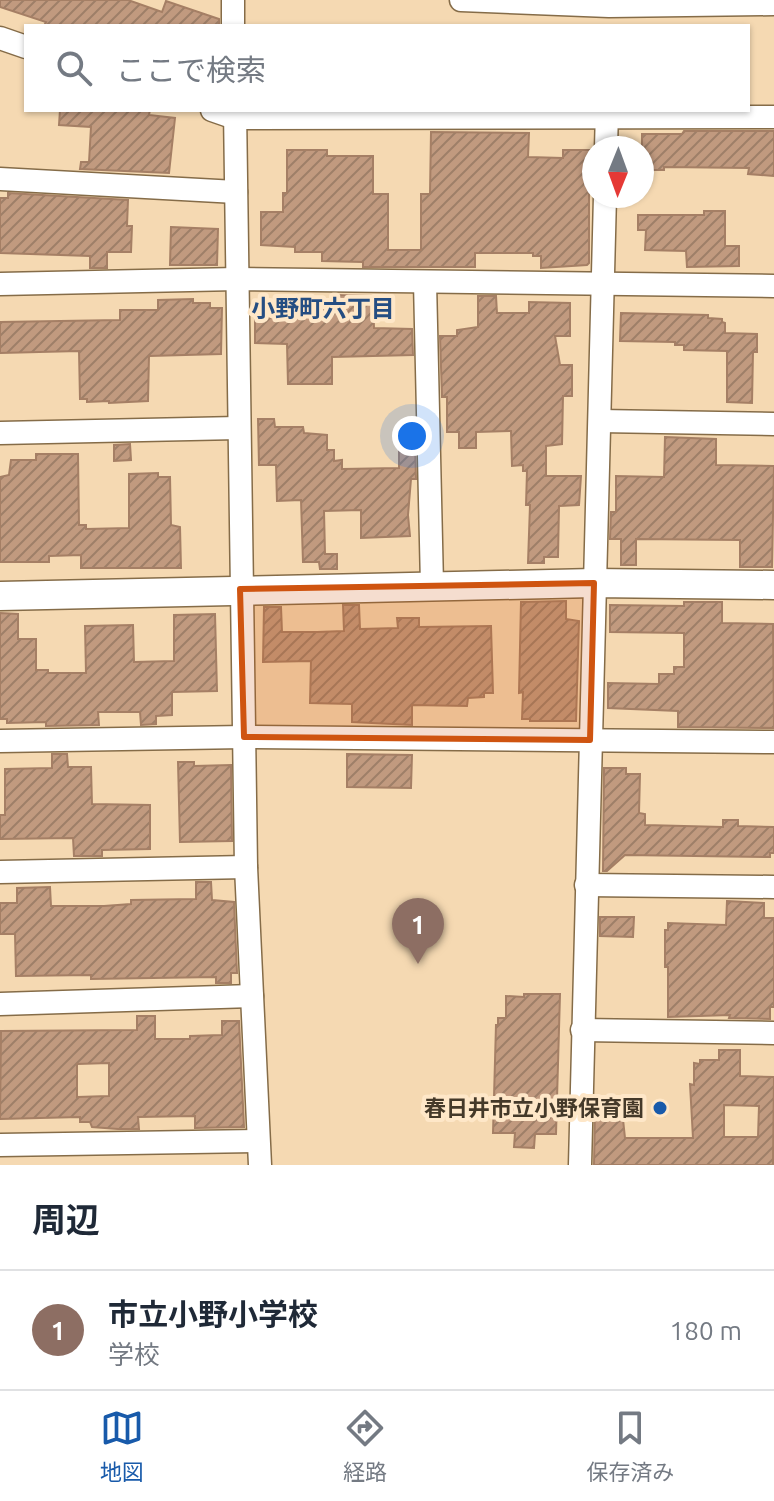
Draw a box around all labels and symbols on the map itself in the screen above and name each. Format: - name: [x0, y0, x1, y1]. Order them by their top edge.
- north arrow: [582, 136, 654, 208]
- district label: 小野町六丁目: [251, 295, 395, 322]
- your location: [392, 416, 432, 456]
- pin: 1: [392, 898, 444, 964]
- place label: 春日井市立小野保育園: [424, 1095, 644, 1120]
- marker: 春日井市立小野保育園: [651, 1099, 669, 1117]

